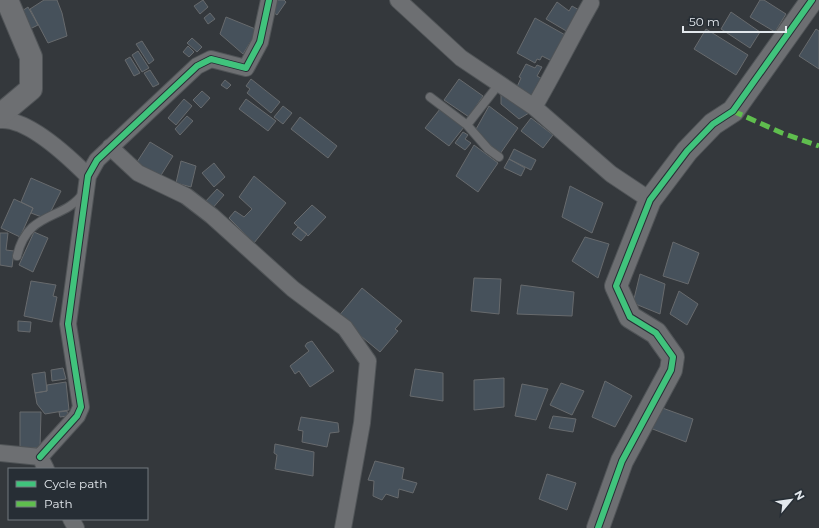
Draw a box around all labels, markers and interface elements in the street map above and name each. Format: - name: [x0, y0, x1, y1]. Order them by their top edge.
- scale bar: [683, 8, 786, 34]
- text: 50 m: [689, 14, 720, 29]
- legend: [8, 468, 148, 520]
- text: Cycle path: [44, 476, 107, 491]
- north arrow: [771, 480, 811, 520]
- text: N: [791, 488, 808, 502]
- text: Path: [44, 496, 73, 511]

